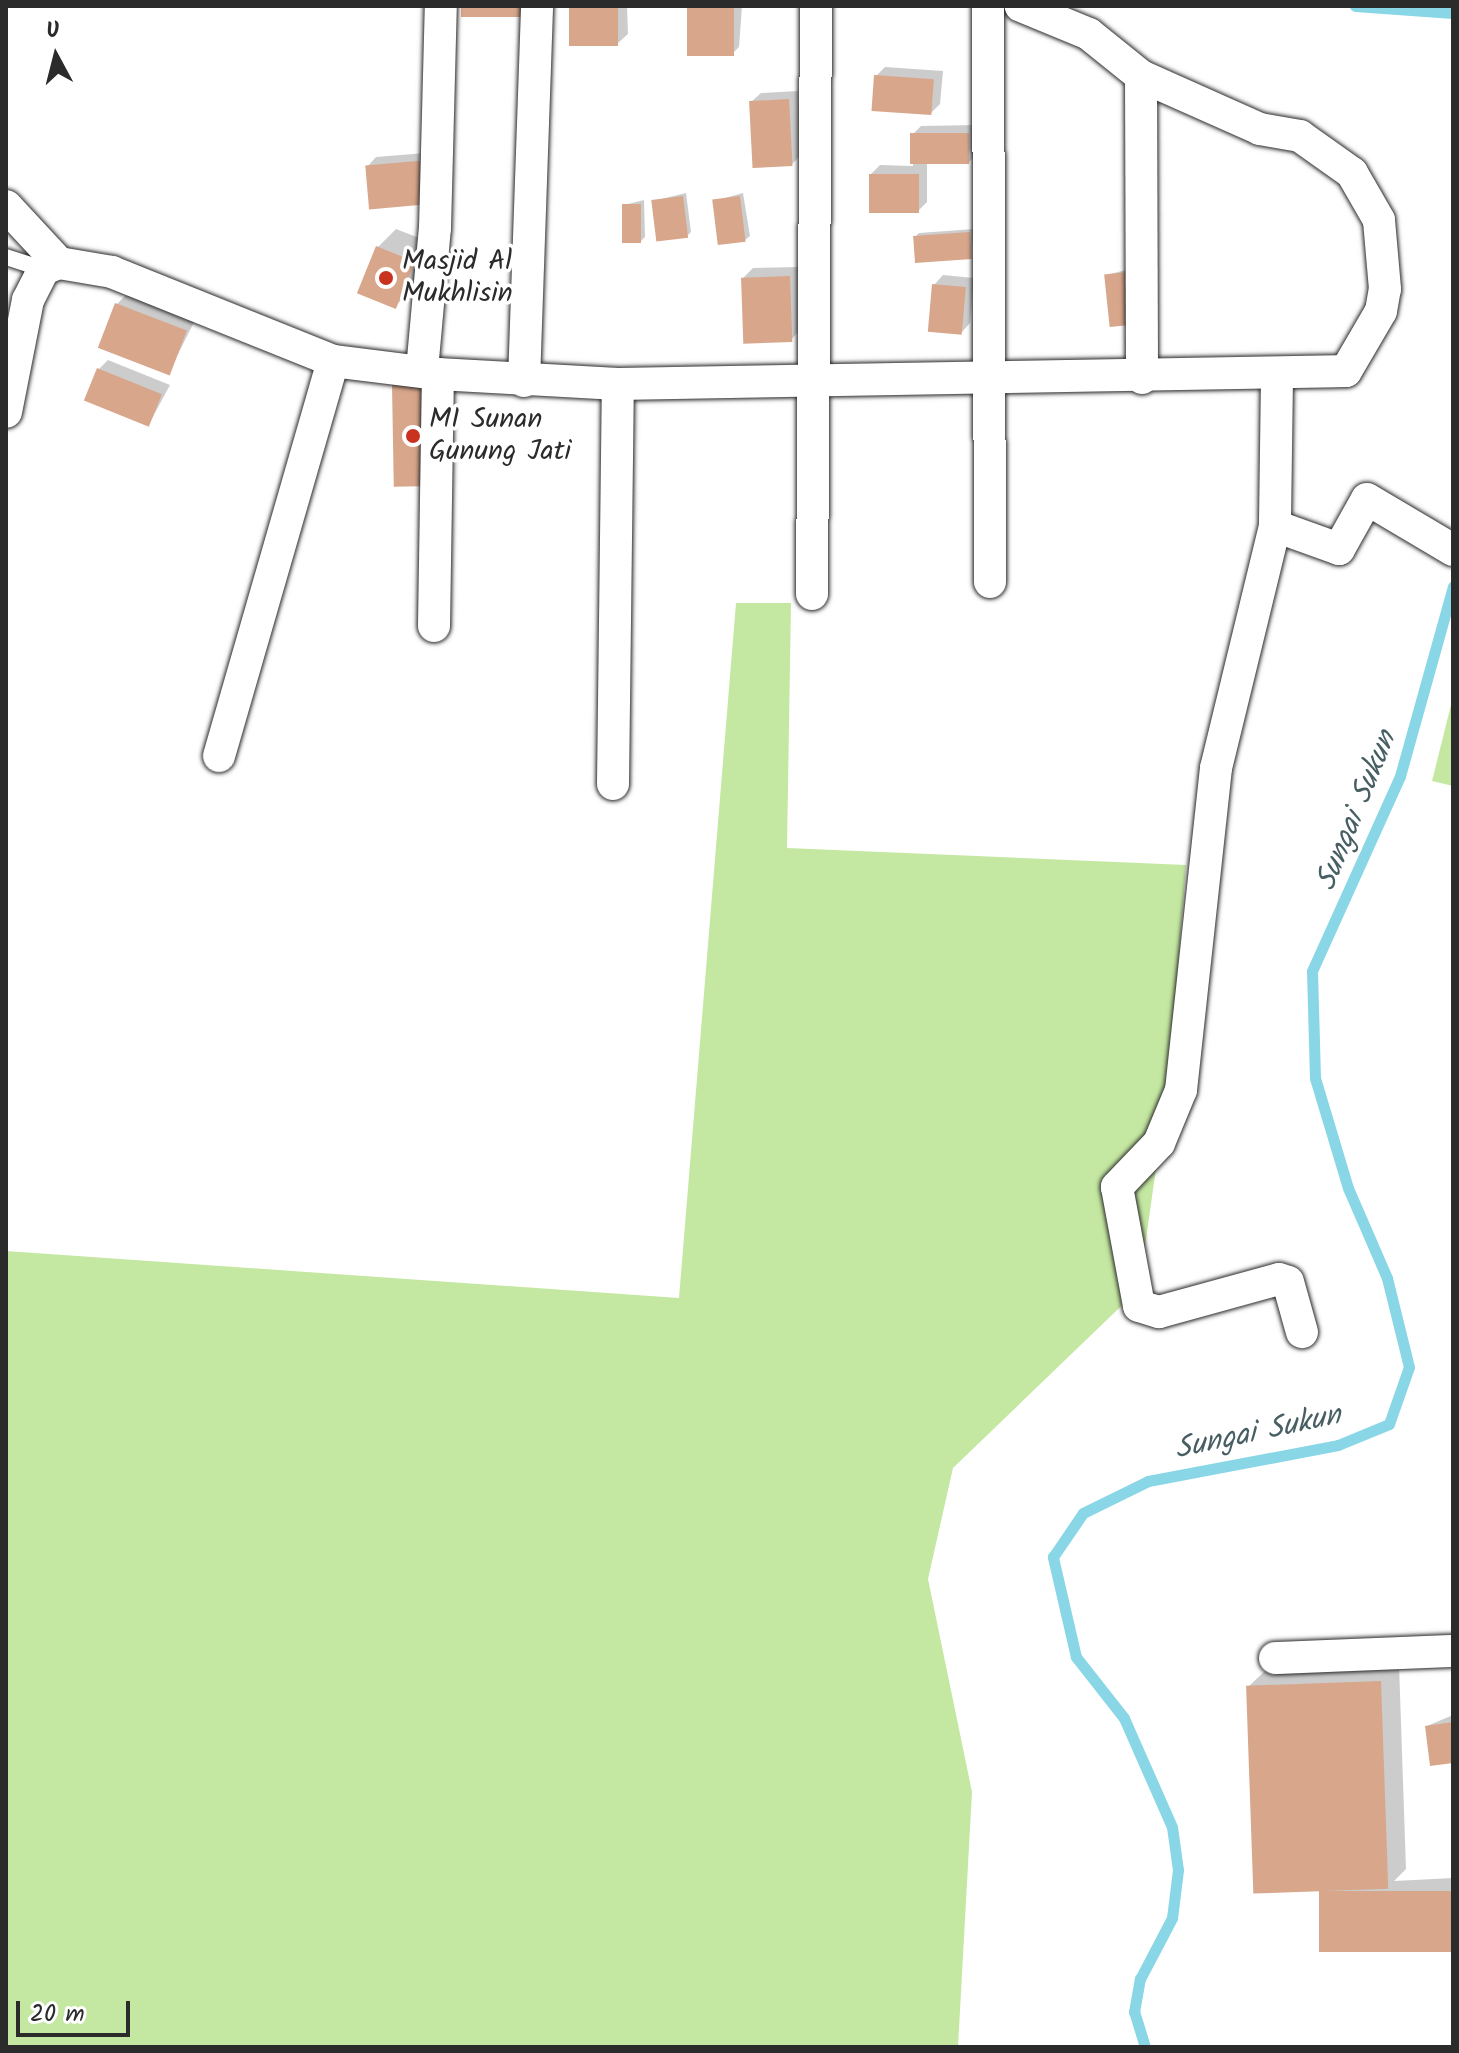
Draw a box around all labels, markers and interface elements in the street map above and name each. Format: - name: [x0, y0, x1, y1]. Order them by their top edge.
- text: U: [44, 14, 62, 50]
- north arrow: [16, 16, 96, 96]
- place label: Masjid Al Mukhlisin: [402, 245, 513, 311]
- marker: Masjid Al Mukhlisin: [377, 269, 395, 287]
- place label: MI Sunan Gunung Jati: [429, 403, 571, 469]
- marker: MI Sunan Gunung Jati: [404, 427, 422, 445]
- water label: Sungai Sukun: [1309, 726, 1405, 896]
- water label: Sungai Sukun: [1172, 1398, 1344, 1468]
- scale bar: [20, 1985, 134, 2035]
- text: 20 m: [30, 1995, 85, 2034]

